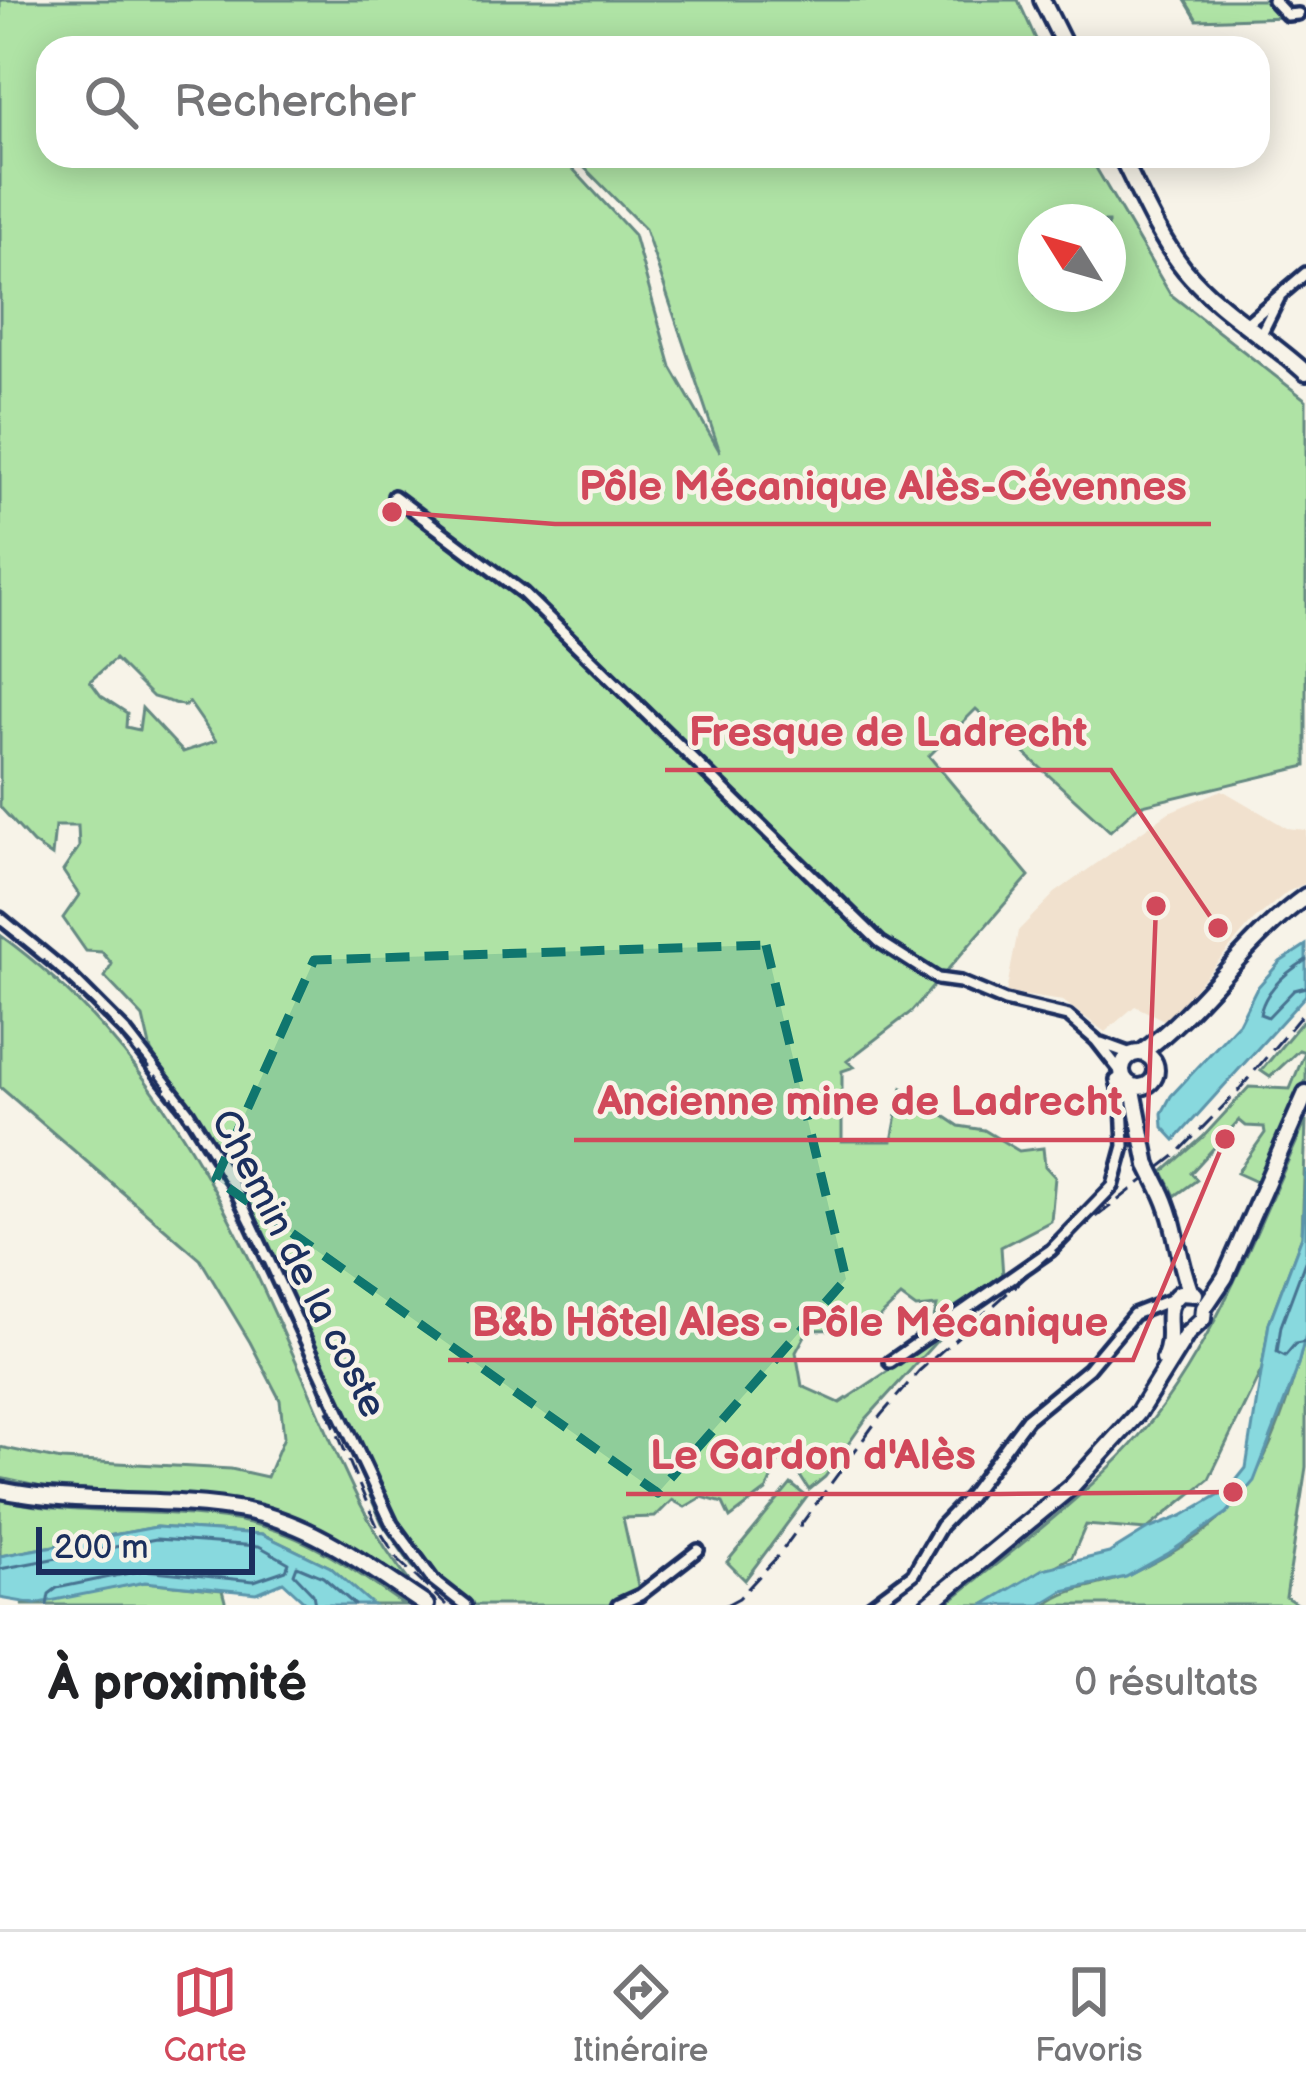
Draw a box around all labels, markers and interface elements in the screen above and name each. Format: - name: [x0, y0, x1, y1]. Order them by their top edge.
- search box: [36, 36, 1270, 168]
- icon: search: [78, 69, 144, 135]
- text: Rechercher: [174, 75, 415, 130]
- north arrow: [1018, 204, 1126, 312]
- callout: Pôle Mécanique Alès-Cévennes: [555, 446, 1211, 524]
- text: Pôle Mécanique Alès-Cévennes: [579, 462, 1187, 513]
- callout: Fresque de Ladrecht: [665, 692, 1111, 770]
- text: Fresque de Ladrecht: [689, 708, 1087, 759]
- callout: Ancienne mine de Ladrecht: [574, 1062, 1147, 1140]
- text: Ancienne mine de Ladrecht: [596, 1077, 1123, 1128]
- street label: Chemin de la coste: [200, 1102, 396, 1426]
- callout: B&b Hôtel Ales - Pôle Mécanique: [448, 1282, 1133, 1360]
- text: B&b Hôtel Ales - Pôle Mécanique: [472, 1298, 1108, 1349]
- callout: Le Gardon d'Alès: [626, 1416, 1000, 1494]
- text: Le Gardon d'Alès: [650, 1431, 976, 1482]
- scale bar: [36, 1521, 255, 1574]
- text: 200 m: [54, 1528, 148, 1568]
- text: À proximité: [48, 1653, 307, 1714]
- text: 0 résultats: [1074, 1660, 1258, 1707]
- tab: Carte: [163, 1959, 247, 2071]
- tab: Itinéraire: [573, 1959, 708, 2071]
- tab: Favoris: [1035, 1959, 1143, 2071]

